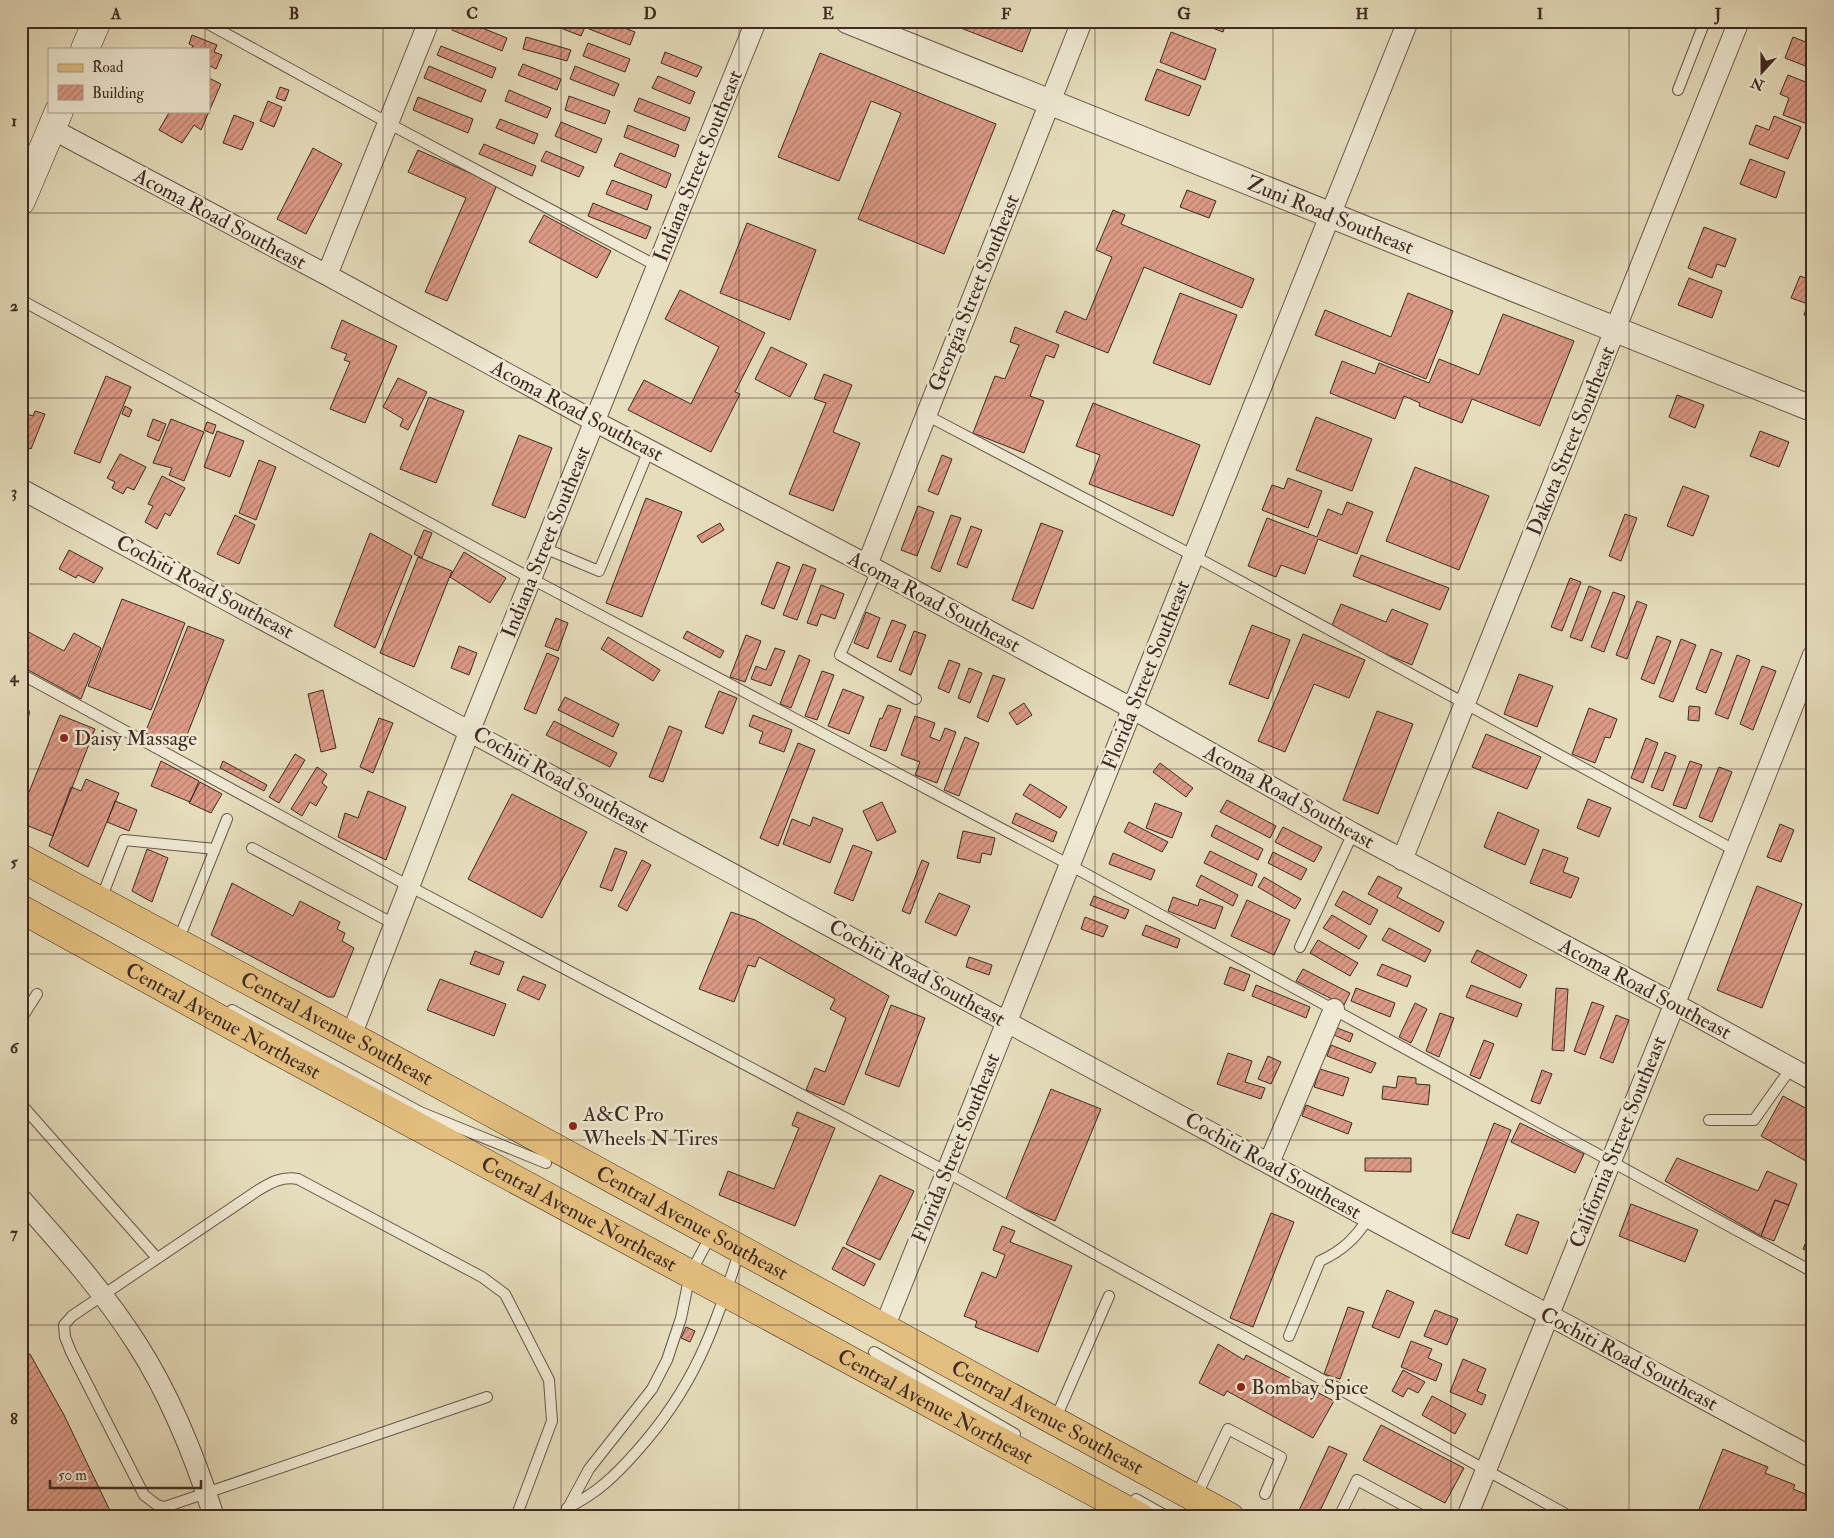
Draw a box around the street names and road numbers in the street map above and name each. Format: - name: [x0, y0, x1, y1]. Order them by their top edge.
- street label: Indiana Street Southeast: [647, 66, 749, 266]
- street label: Acoma Road Southeast: [128, 162, 311, 276]
- street label: Zuni Road Southeast: [1243, 169, 1418, 261]
- street label: Georgia Street Southeast: [922, 190, 1026, 395]
- street label: Dakota Street Southeast: [1521, 342, 1621, 540]
- street label: Acoma Road Southeast: [485, 354, 668, 468]
- street label: Indiana Street Southeast: [495, 442, 597, 642]
- street label: Cochiti Road Southeast: [112, 529, 299, 645]
- street label: Acoma Road Southeast: [842, 545, 1025, 659]
- street label: Florida Street Southeast: [1096, 576, 1196, 774]
- street label: Cochiti Road Southeast: [468, 720, 654, 840]
- street label: Acoma Road Southeast: [1198, 738, 1379, 855]
- street label: Cochiti Road Southeast: [824, 913, 1010, 1033]
- street label: Acoma Road Southeast: [1553, 932, 1736, 1046]
- street label: Central Avenue Northeast: [121, 956, 326, 1085]
- street label: Central Avenue Southeast: [236, 965, 438, 1092]
- street label: California Street Southeast: [1563, 1032, 1673, 1252]
- street label: Florida Street Southeast: [906, 1049, 1006, 1247]
- street label: Cochiti Road Southeast: [1180, 1106, 1366, 1226]
- street label: Central Avenue Northeast: [477, 1150, 682, 1278]
- street label: Central Avenue Southeast: [591, 1159, 793, 1286]
- street label: Cochiti Road Southeast: [1536, 1301, 1723, 1417]
- street label: Central Avenue Northeast: [833, 1343, 1038, 1470]
- street label: Central Avenue Southeast: [947, 1354, 1149, 1481]

